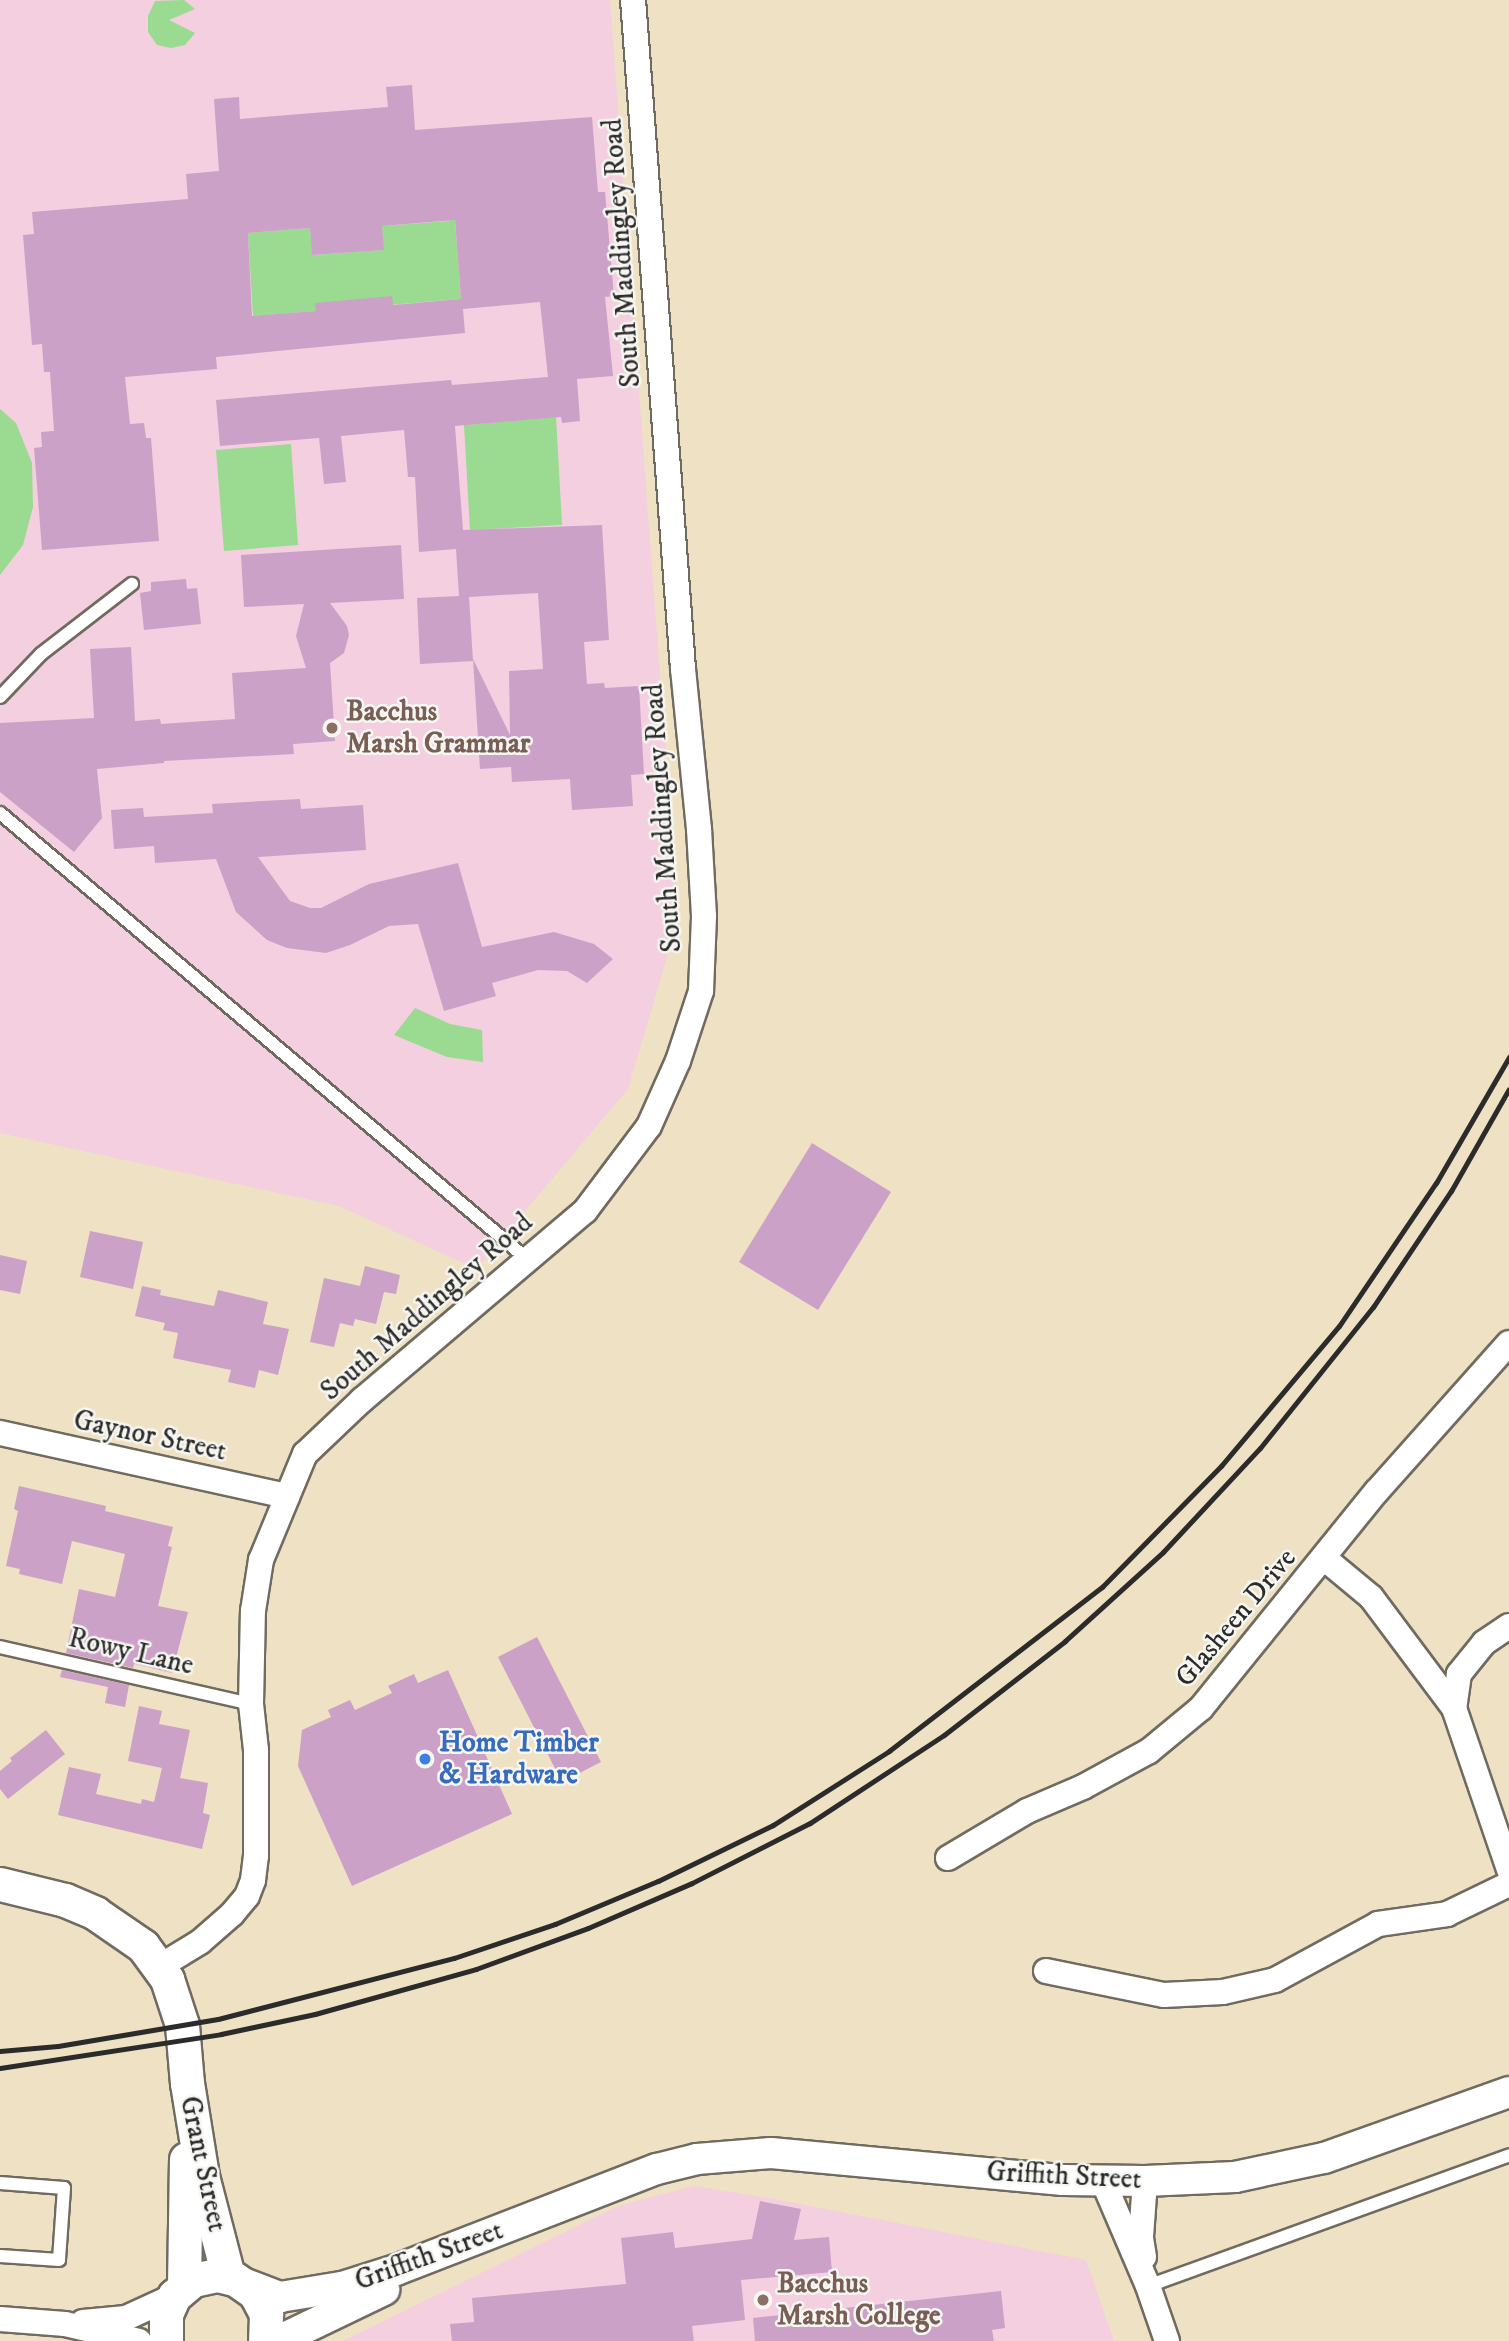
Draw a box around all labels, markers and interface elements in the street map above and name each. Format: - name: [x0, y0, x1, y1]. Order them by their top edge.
- street label: South Maddingley Road: [596, 117, 648, 389]
- street label: South Maddingley Road: [637, 682, 689, 954]
- place label: Bacchus Marsh Grammar: [346, 695, 530, 761]
- marker: Bacchus Marsh Grammar: [324, 720, 340, 736]
- street label: South Maddingley Road: [314, 1206, 540, 1408]
- street label: Gaynor Street: [71, 1403, 229, 1469]
- street label: Glasheen Drive: [1168, 1542, 1304, 1694]
- street label: Rowy Lane: [65, 1621, 197, 1683]
- place label: Home Timber & Hardware: [439, 1726, 599, 1792]
- marker: Home Timber & Hardware: [417, 1751, 433, 1767]
- street label: Grant Street: [172, 2093, 234, 2235]
- street label: Griffith Street: [986, 2155, 1142, 2197]
- street label: Griffith Street: [350, 2214, 508, 2298]
- place label: Bacchus Marsh College: [777, 2267, 941, 2333]
- marker: Bacchus Marsh College: [755, 2292, 771, 2308]

